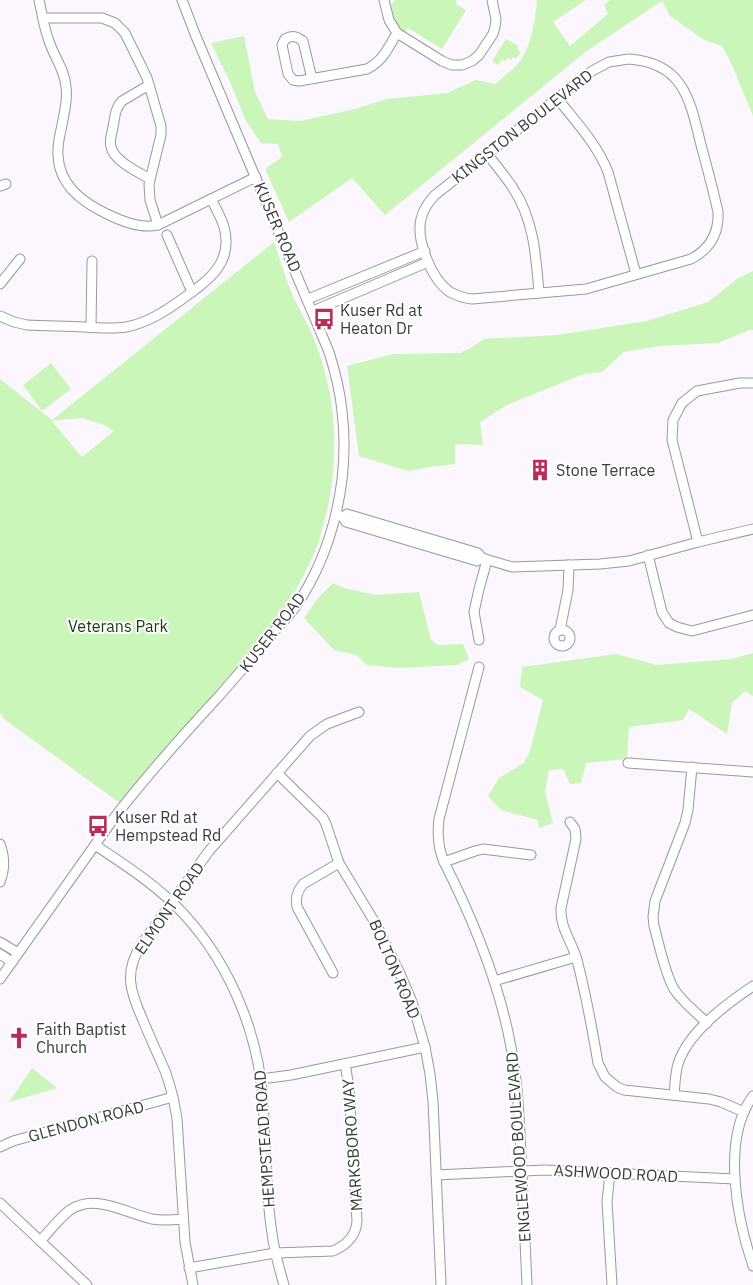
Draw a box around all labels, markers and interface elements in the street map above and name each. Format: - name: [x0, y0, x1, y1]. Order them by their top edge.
- street label: KINGSTON BOULEVARD: [448, 65, 596, 187]
- street label: KUSER ROAD: [250, 179, 306, 275]
- place label: Kuser Rd at Heaton Dr: [340, 300, 423, 338]
- bus stop icon: Kuser Rd at Heaton Dr: [311, 306, 337, 332]
- building icon: Stone Terrace: [527, 457, 553, 483]
- place label: Stone Terrace: [556, 460, 656, 480]
- street label: KUSER ROAD: [235, 588, 309, 676]
- park label: Veterans Park: [68, 616, 168, 636]
- place label: Kuser Rd at Hempstead Rd: [115, 807, 221, 845]
- bus stop icon: Kuser Rd at Hempstead Rd: [85, 813, 111, 839]
- street label: ELMONT ROAD: [130, 858, 208, 958]
- street label: BOLTON ROAD: [365, 916, 425, 1022]
- place label: Faith Baptist Church: [36, 1019, 126, 1057]
- church icon: Faith Baptist Church: [6, 1025, 32, 1051]
- street label: ENGLEWOOD BOULEVARD: [501, 1051, 535, 1243]
- street label: HEMPSTEAD ROAD: [249, 1070, 279, 1208]
- street label: MARKSBORO WAY: [337, 1078, 367, 1212]
- street label: GLENDON ROAD: [26, 1096, 146, 1146]
- street label: ASHWOOD ROAD: [553, 1160, 679, 1186]

